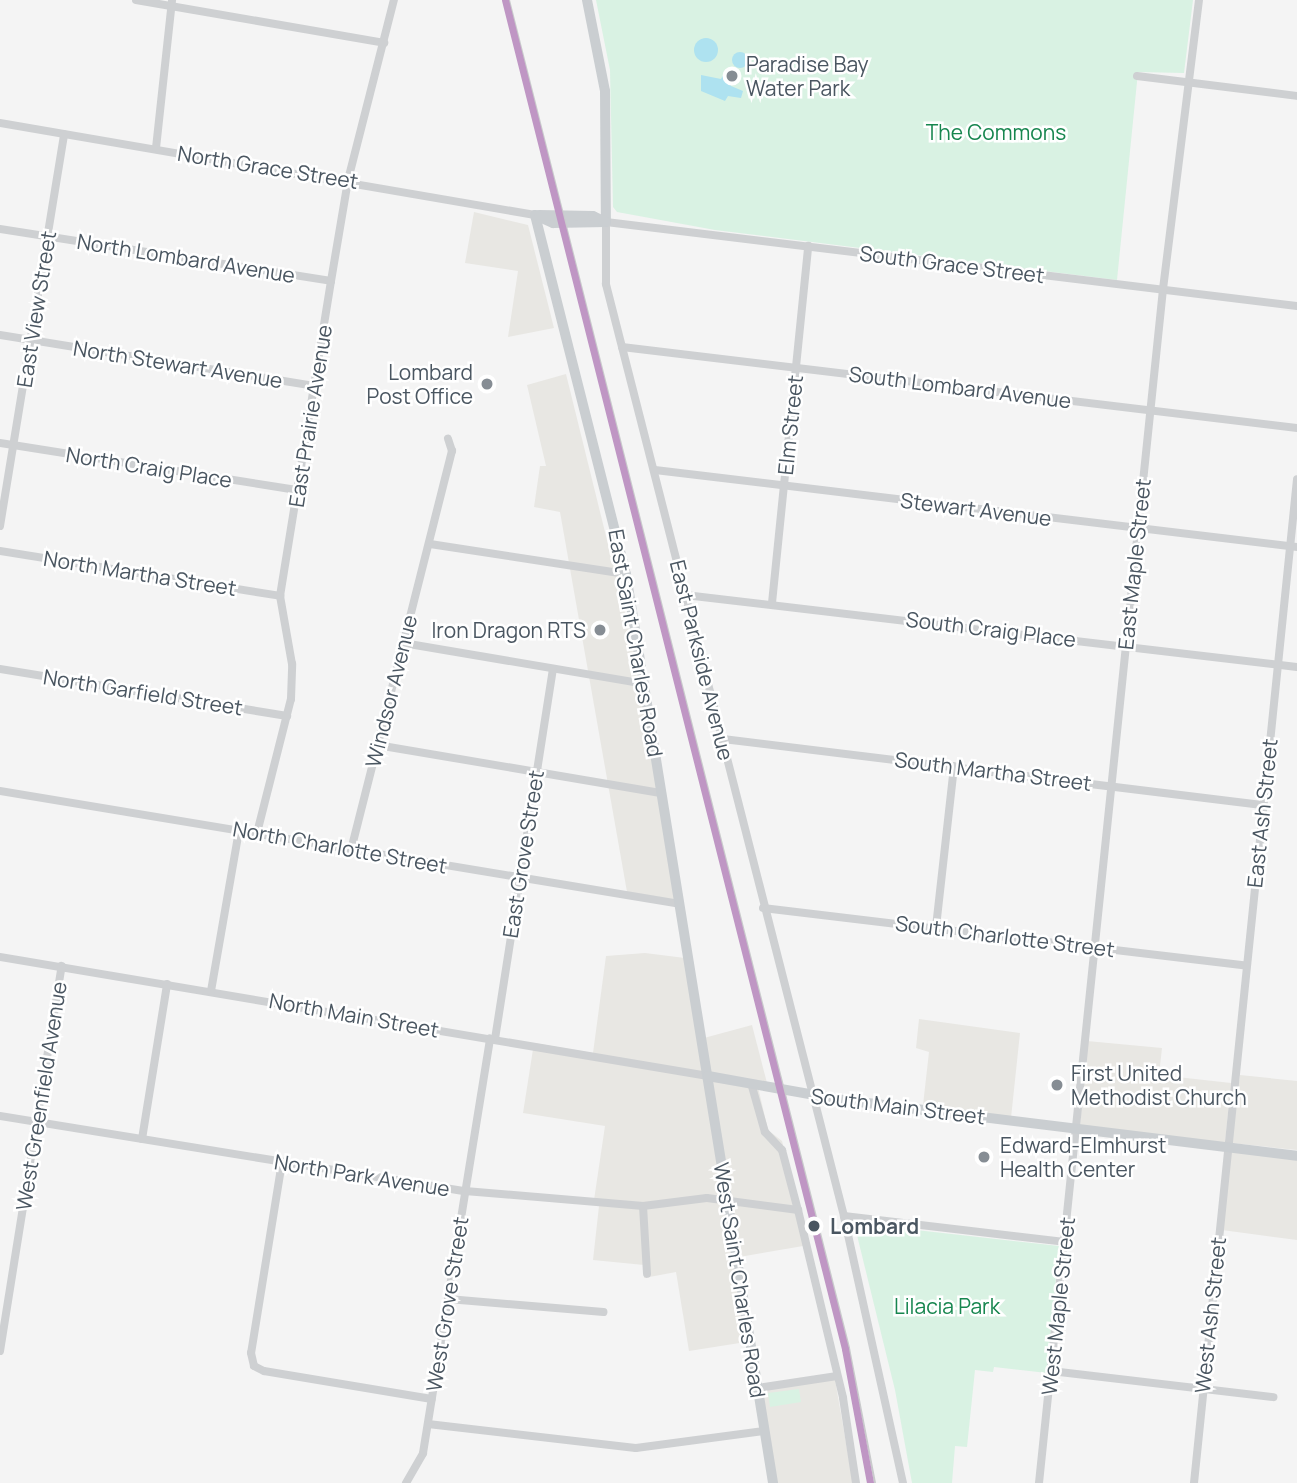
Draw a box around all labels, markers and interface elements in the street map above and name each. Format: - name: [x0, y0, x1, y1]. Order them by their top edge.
- place label: Paradise Bay Water Park: [746, 51, 869, 101]
- marker: Paradise Bay Water Park: [724, 68, 740, 84]
- park label: The Commons: [926, 119, 1066, 145]
- street label: North Grace Street: [176, 140, 360, 194]
- street label: North Lombard Avenue: [75, 228, 297, 288]
- street label: East View Street: [11, 229, 61, 389]
- street label: South Grace Street: [858, 240, 1046, 288]
- street label: East Prairie Avenue: [283, 323, 337, 509]
- street label: North Stewart Avenue: [72, 335, 284, 393]
- place label: Lombard Post Office: [367, 359, 473, 409]
- street label: South Lombard Avenue: [847, 361, 1073, 413]
- street label: Elm Street: [772, 374, 808, 476]
- marker: Lombard Post Office: [479, 376, 495, 392]
- street label: North Craig Place: [64, 441, 234, 493]
- street label: East Maple Street: [1112, 477, 1156, 651]
- street label: Stewart Avenue: [899, 487, 1053, 531]
- street label: East Saint Charles Road: [604, 527, 668, 759]
- street label: North Martha Street: [42, 545, 238, 601]
- street label: East Parkside Avenue: [665, 557, 739, 763]
- street label: South Craig Place: [905, 606, 1077, 652]
- street label: Windsor Avenue: [360, 612, 422, 770]
- place label: Iron Dragon RTS: [431, 617, 586, 643]
- marker: Iron Dragon RTS: [592, 622, 608, 638]
- street label: North Garfield Street: [41, 664, 245, 720]
- street label: East Ash Street: [1242, 737, 1282, 889]
- street label: South Martha Street: [893, 746, 1093, 796]
- street label: East Grove Street: [497, 768, 549, 940]
- street label: North Charlotte Street: [231, 816, 449, 878]
- street label: South Charlotte Street: [894, 910, 1116, 962]
- street label: West Greenfield Avenue: [10, 980, 72, 1212]
- street label: North Main Street: [267, 988, 441, 1042]
- place label: First United Methodist Church: [1071, 1060, 1247, 1110]
- marker: First United Methodist Church: [1049, 1077, 1065, 1093]
- street label: South Main Street: [809, 1083, 987, 1129]
- place label: Edward-Elmhurst Health Center: [1000, 1132, 1166, 1182]
- marker: Edward-Elmhurst Health Center: [974, 1147, 994, 1167]
- street label: North Park Avenue: [272, 1149, 452, 1201]
- street label: West Saint Charles Road: [709, 1161, 771, 1399]
- place label: Lombard: [830, 1213, 919, 1239]
- street label: West Grove Street: [421, 1215, 473, 1393]
- marker: Lombard: [804, 1216, 824, 1236]
- street label: West Maple Street: [1036, 1216, 1080, 1396]
- street label: West Ash Street: [1189, 1236, 1231, 1394]
- park label: Lilacia Park: [894, 1293, 1000, 1319]

